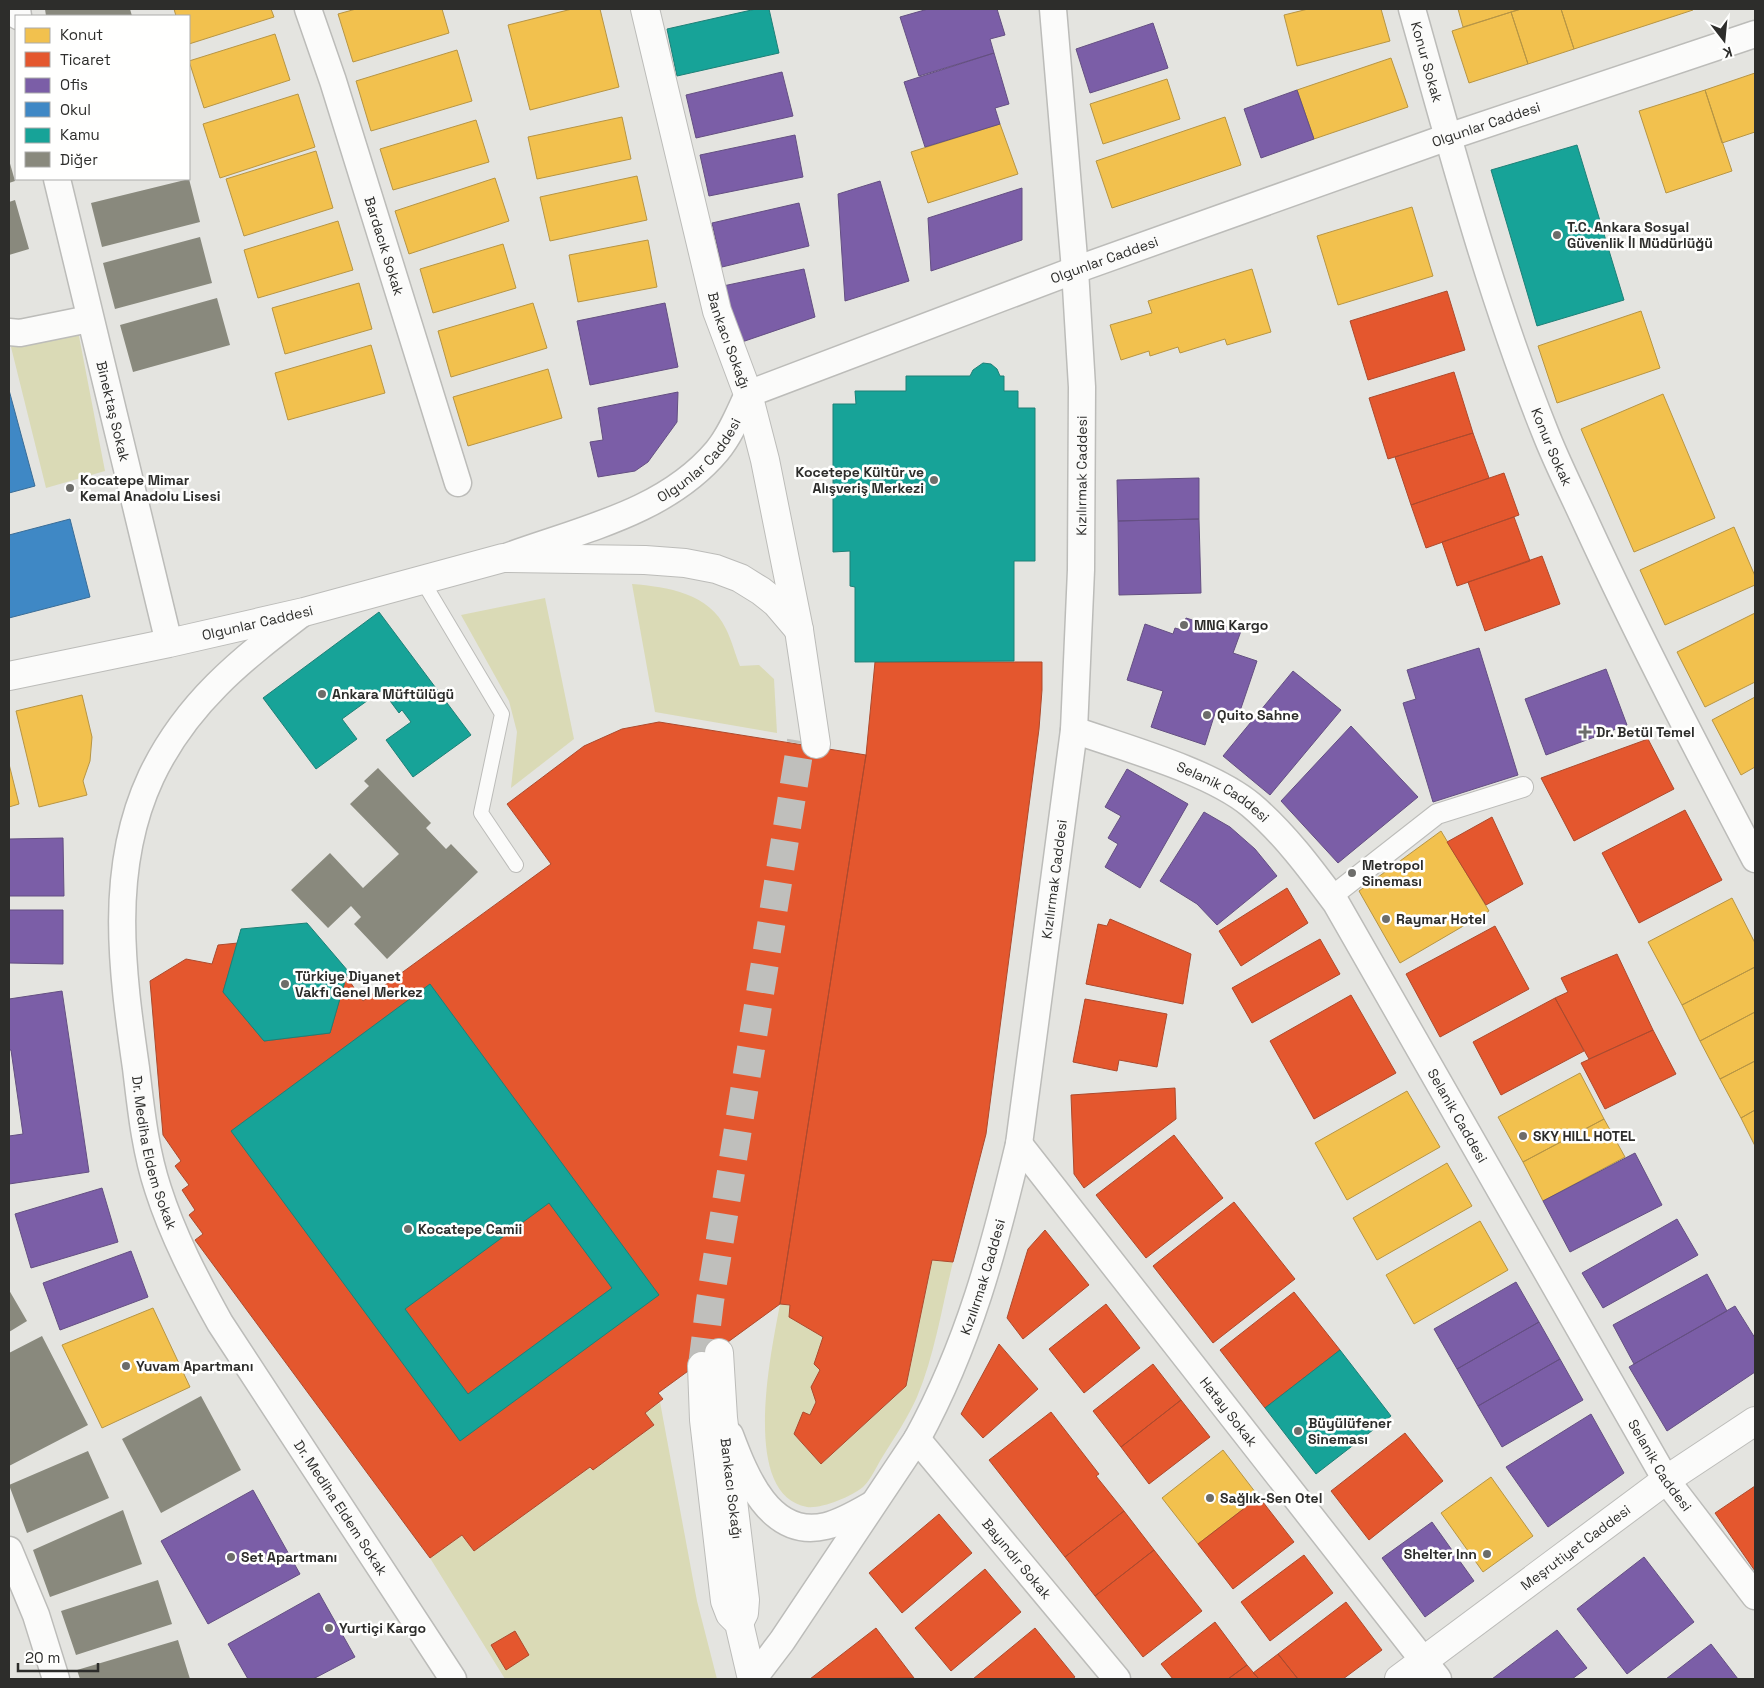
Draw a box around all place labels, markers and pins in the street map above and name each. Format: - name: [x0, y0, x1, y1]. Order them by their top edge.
- place label: T.C. Ankara Sosyal Güvenlik İl Müdürlüğü: [1567, 218, 1713, 252]
- marker: T.C. Ankara Sosyal Güvenlik İl Müdürlüğü: [1551, 229, 1563, 241]
- place label: Kocetepe Kültür ve Alışveriş Merkezi: [795, 463, 924, 497]
- place label: Kocatepe Mimar Kemal Anadolu Lisesi: [80, 471, 220, 505]
- marker: Kocetepe Kültür ve Alışveriş Merkezi: [928, 474, 940, 486]
- marker: Kocatepe Mimar Kemal Anadolu Lisesi: [64, 482, 76, 494]
- place label: MNG Kargo: [1194, 616, 1268, 634]
- marker: MNG Kargo: [1178, 619, 1190, 631]
- place label: Ankara Müftülügü: [332, 685, 454, 703]
- marker: Ankara Müftülügü: [316, 688, 328, 700]
- place label: Quito Sahne: [1217, 706, 1299, 724]
- marker: Quito Sahne: [1201, 709, 1213, 721]
- place label: Dr. Betül Temel: [1596, 723, 1695, 741]
- marker: Dr. Betül Temel: [1578, 725, 1592, 739]
- place label: Metropol Sineması: [1362, 856, 1424, 890]
- marker: Metropol Sineması: [1346, 867, 1358, 879]
- place label: Raymar Hotel: [1396, 910, 1486, 928]
- marker: Raymar Hotel: [1380, 913, 1392, 925]
- place label: Türkiye Diyanet Vakfı Genel Merkez: [295, 967, 423, 1001]
- marker: Türkiye Diyanet Vakfı Genel Merkez: [279, 978, 291, 990]
- place label: SKY HILL HOTEL: [1533, 1127, 1636, 1145]
- marker: SKY HILL HOTEL: [1517, 1130, 1529, 1142]
- place label: Kocatepe Camii: [418, 1220, 522, 1238]
- marker: Kocatepe Camii: [402, 1223, 414, 1235]
- place label: Yuvam Apartmanı: [136, 1357, 253, 1375]
- marker: Yuvam Apartmanı: [120, 1360, 132, 1372]
- place label: Büyülüfener Sineması: [1308, 1414, 1392, 1448]
- marker: Büyülüfener Sineması: [1292, 1425, 1304, 1437]
- place label: Sağlık-Sen Otel: [1220, 1489, 1322, 1507]
- marker: Sağlık-Sen Otel: [1204, 1492, 1216, 1504]
- place label: Shelter Inn: [1404, 1545, 1477, 1563]
- place label: Set Apartmanı: [241, 1548, 337, 1566]
- marker: Shelter Inn: [1481, 1548, 1493, 1560]
- marker: Set Apartmanı: [225, 1551, 237, 1563]
- place label: Yurtiçi Kargo: [339, 1619, 426, 1637]
- marker: Yurtiçi Kargo: [323, 1622, 335, 1634]

